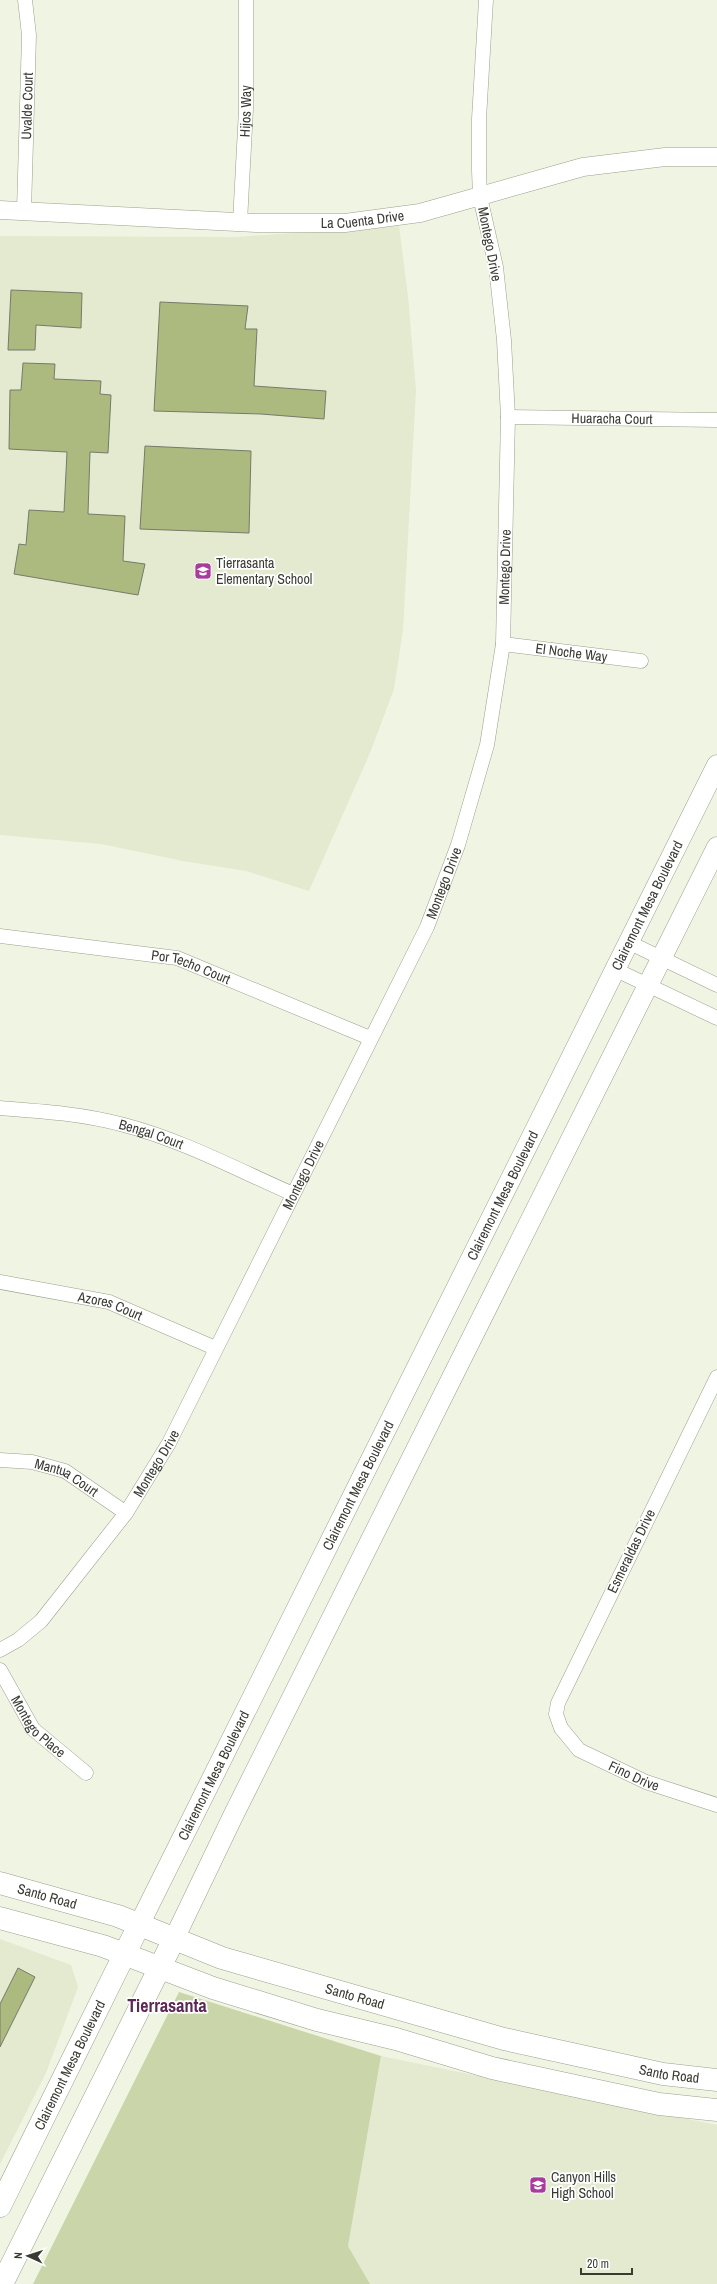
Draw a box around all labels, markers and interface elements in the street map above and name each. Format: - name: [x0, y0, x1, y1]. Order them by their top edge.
- street label: Uvalde Court: [17, 72, 37, 140]
- street label: Hijos Way: [236, 85, 255, 138]
- street label: Montego Drive: [474, 205, 506, 283]
- street label: La Cuenta Drive: [321, 206, 405, 232]
- street label: Huaracha Court: [571, 409, 653, 428]
- street label: Montego Drive: [495, 529, 515, 605]
- place label: Tierrasanta Elementary School: [216, 554, 312, 588]
- school or university icon: Tierrasanta Elementary School: [193, 561, 213, 581]
- street label: El Noche Way: [534, 639, 609, 666]
- street label: Clairemont Mesa Boulevard: [607, 838, 687, 973]
- street label: Montego Drive: [422, 845, 465, 921]
- street label: Por Techo Court: [150, 946, 233, 988]
- street label: Bengal Court: [117, 1115, 186, 1153]
- street label: Clairemont Mesa Boulevard: [463, 1128, 542, 1263]
- street label: Montego Drive: [278, 1137, 328, 1212]
- street label: Azores Court: [76, 1287, 145, 1324]
- street label: Clairemont Mesa Boulevard: [318, 1418, 398, 1553]
- street label: Montego Drive: [129, 1427, 183, 1500]
- street label: Mantua Court: [33, 1454, 102, 1500]
- street label: Esmeraldas Drive: [603, 1506, 659, 1596]
- street label: Montego Place: [7, 1692, 69, 1761]
- street label: Clairemont Mesa Boulevard: [174, 1708, 253, 1843]
- street label: Fino Drive: [606, 1757, 662, 1795]
- street label: Santo Road: [16, 1879, 79, 1913]
- street label: Santo Road: [323, 1979, 387, 2013]
- district label: Tierrasanta: [127, 1993, 207, 2018]
- street label: Clairemont Mesa Boulevard: [30, 1997, 109, 2133]
- street label: Santo Road: [637, 2060, 700, 2087]
- place label: Canyon Hills High School: [551, 2168, 616, 2202]
- school or university icon: Canyon Hills High School: [528, 2175, 548, 2195]
- north arrow: [8, 2236, 48, 2276]
- scale bar: [581, 2250, 632, 2276]
- text: N: [11, 2252, 25, 2259]
- text: 20 m: [587, 2256, 609, 2272]

